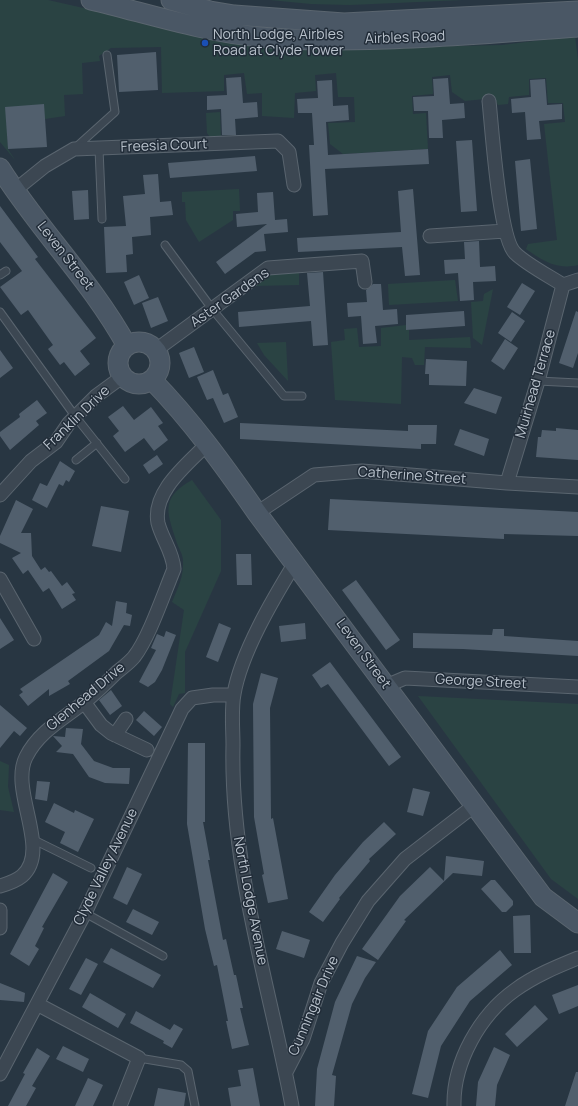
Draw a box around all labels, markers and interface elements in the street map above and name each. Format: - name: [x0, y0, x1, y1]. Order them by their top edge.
- place label: North Lodge, Airbles Road at Clyde Tower: [213, 27, 344, 60]
- street label: Airbles Road: [365, 28, 445, 48]
- marker: North Lodge, Airbles Road at Clyde Tower: [200, 38, 210, 48]
- street label: Freesia Court: [120, 136, 208, 156]
- street label: Leven Street: [33, 218, 97, 294]
- street label: Aster Gardens: [187, 265, 273, 331]
- street label: Muirhead Terrace: [512, 328, 560, 440]
- street label: Franklin Drive: [41, 382, 113, 454]
- street label: Catherine Street: [357, 464, 467, 488]
- street label: Leven Street: [332, 616, 394, 692]
- street label: Glenhead Drive: [43, 659, 129, 735]
- street label: George Street: [435, 671, 527, 693]
- street label: Clyde Valley Avenue: [70, 806, 142, 928]
- street label: North Lodge Avenue: [229, 835, 271, 967]
- street label: Cunningair Drive: [285, 954, 343, 1058]

